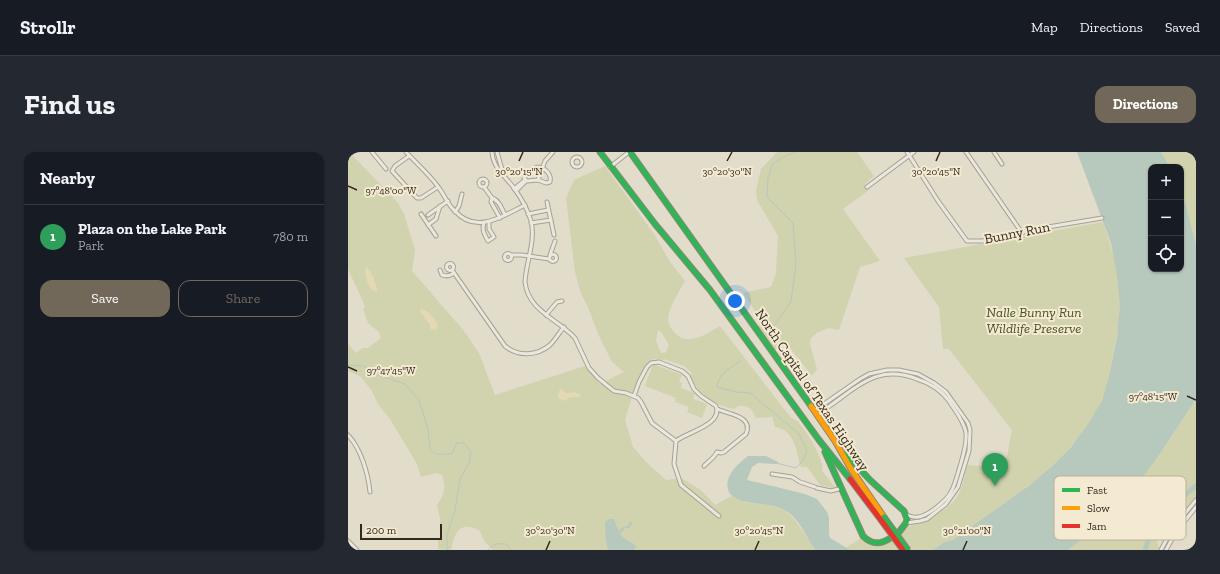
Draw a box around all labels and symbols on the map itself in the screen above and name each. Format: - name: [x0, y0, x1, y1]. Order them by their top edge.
- text: 30°20'15"N: [495, 166, 543, 178]
- text: 30°20'30"N: [702, 166, 752, 178]
- text: 30°20'45"N: [912, 166, 961, 178]
- text: 97°48'00"W: [366, 185, 417, 197]
- street label: Bunny Run: [983, 218, 1051, 248]
- your location: [725, 291, 745, 311]
- park label: Nalle Bunny Run Wildlife Preserve: [986, 304, 1082, 337]
- street label: North Capital of Texas Highway: [751, 306, 873, 475]
- text: 97°47'45"W: [367, 365, 416, 377]
- text: 97°48'15"W: [1129, 391, 1178, 403]
- pin: 1: [982, 453, 1008, 486]
- legend: [1054, 476, 1186, 540]
- text: Fast: [1087, 484, 1108, 497]
- text: Slow: [1087, 502, 1110, 515]
- text: Jam: [1087, 520, 1107, 533]
- scale bar: [360, 522, 442, 541]
- text: 30°20'30"N: [525, 525, 575, 537]
- text: 30°20'45"N: [735, 525, 784, 537]
- text: 30°21'00"N: [943, 525, 992, 537]

